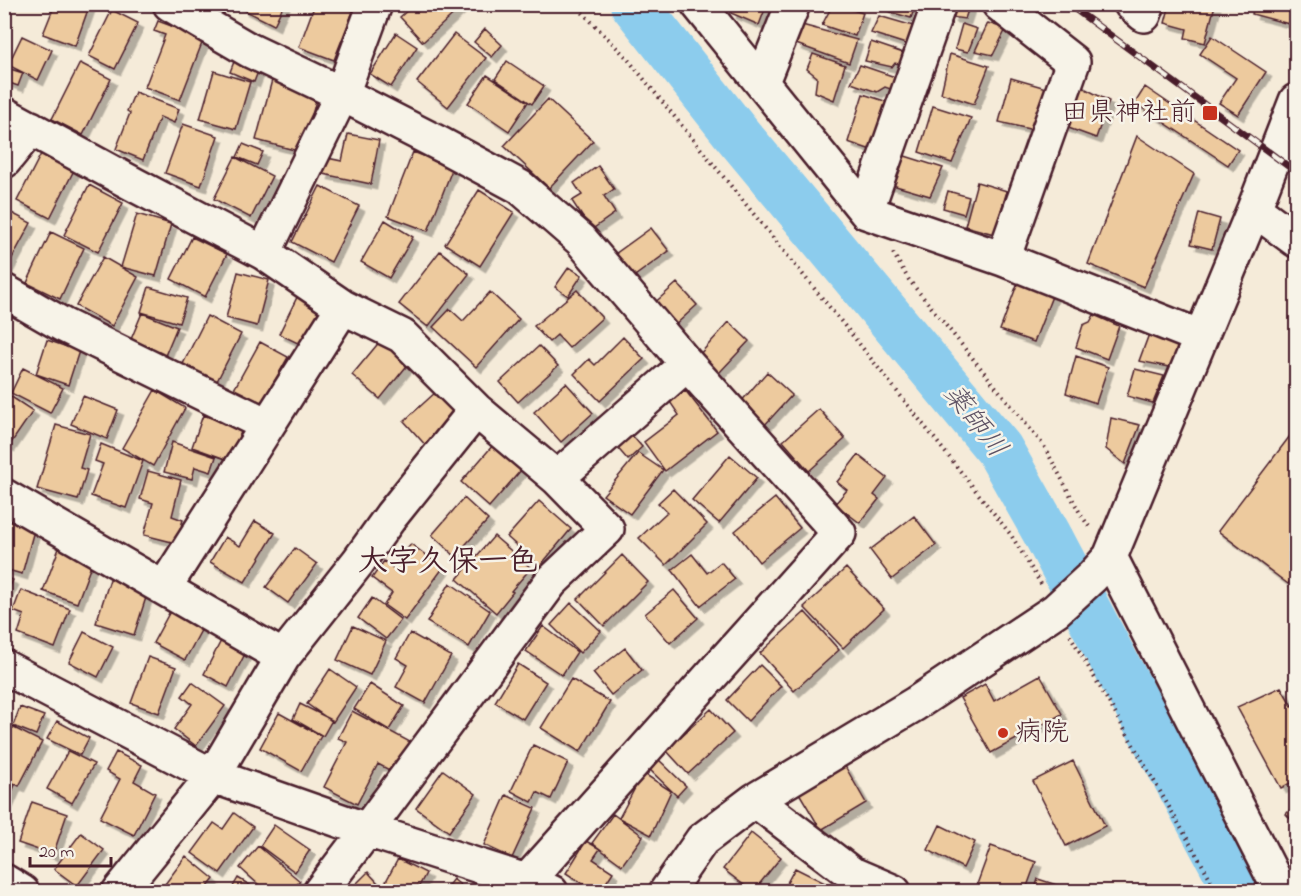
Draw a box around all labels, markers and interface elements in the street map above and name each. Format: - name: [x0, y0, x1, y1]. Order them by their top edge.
- place label: 田県神社前: [1061, 94, 1196, 133]
- marker: 田県神社前: [1201, 104, 1219, 122]
- water label: 薬師川: [932, 376, 1016, 468]
- district label: 大字久保一色: [358, 541, 538, 585]
- place label: 病院: [1015, 714, 1069, 753]
- marker: 病院: [996, 726, 1010, 740]
- scale bar: [30, 830, 111, 868]
- text: 20 m: [39, 840, 74, 866]

